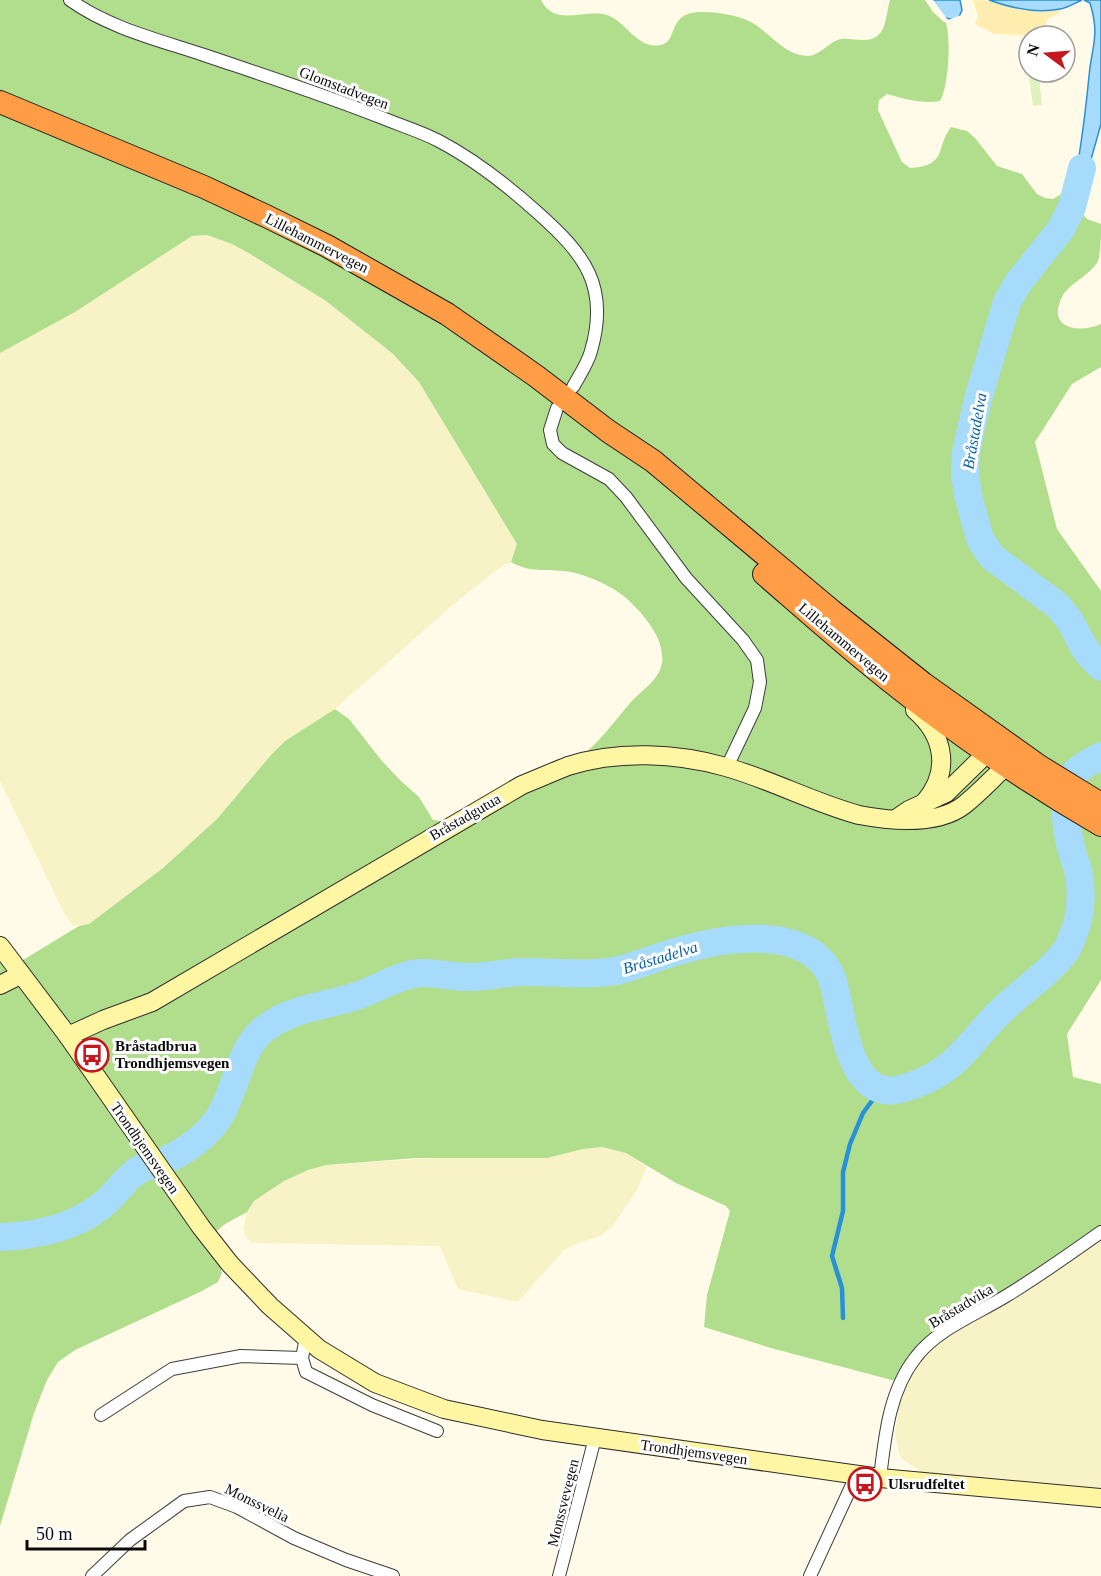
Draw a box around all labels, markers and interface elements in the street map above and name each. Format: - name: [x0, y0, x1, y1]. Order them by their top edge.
- north arrow: [1017, 24, 1077, 84]
- text: N: [1023, 42, 1043, 58]
- street label: Glomstadvegen: [297, 64, 391, 113]
- street label: Lillehammervegen: [263, 210, 372, 276]
- water label: Bråstadelva: [959, 392, 990, 471]
- street label: Lillehammervegen: [795, 599, 893, 685]
- street label: Bråstadgutua: [427, 790, 504, 844]
- water label: Bråstadelva: [621, 938, 700, 977]
- bus stop icon: Bråstadbrua Trondhjemsvegen: [74, 1037, 110, 1073]
- place label: Bråstadbrua Trondhjemsvegen: [115, 1038, 230, 1071]
- street label: Trondhjemsvegen: [108, 1099, 183, 1197]
- street label: Bråstadvika: [926, 1281, 996, 1331]
- street label: Trondhjemsvegen: [640, 1437, 749, 1467]
- street label: Monssvevegen: [544, 1457, 582, 1549]
- bus stop icon: Ulsrudfeltet: [847, 1466, 883, 1502]
- place label: Ulsrudfeltet: [888, 1476, 965, 1492]
- street label: Monssvelia: [222, 1481, 292, 1525]
- scale bar: [27, 1513, 146, 1551]
- text: 50 m: [36, 1524, 73, 1544]

